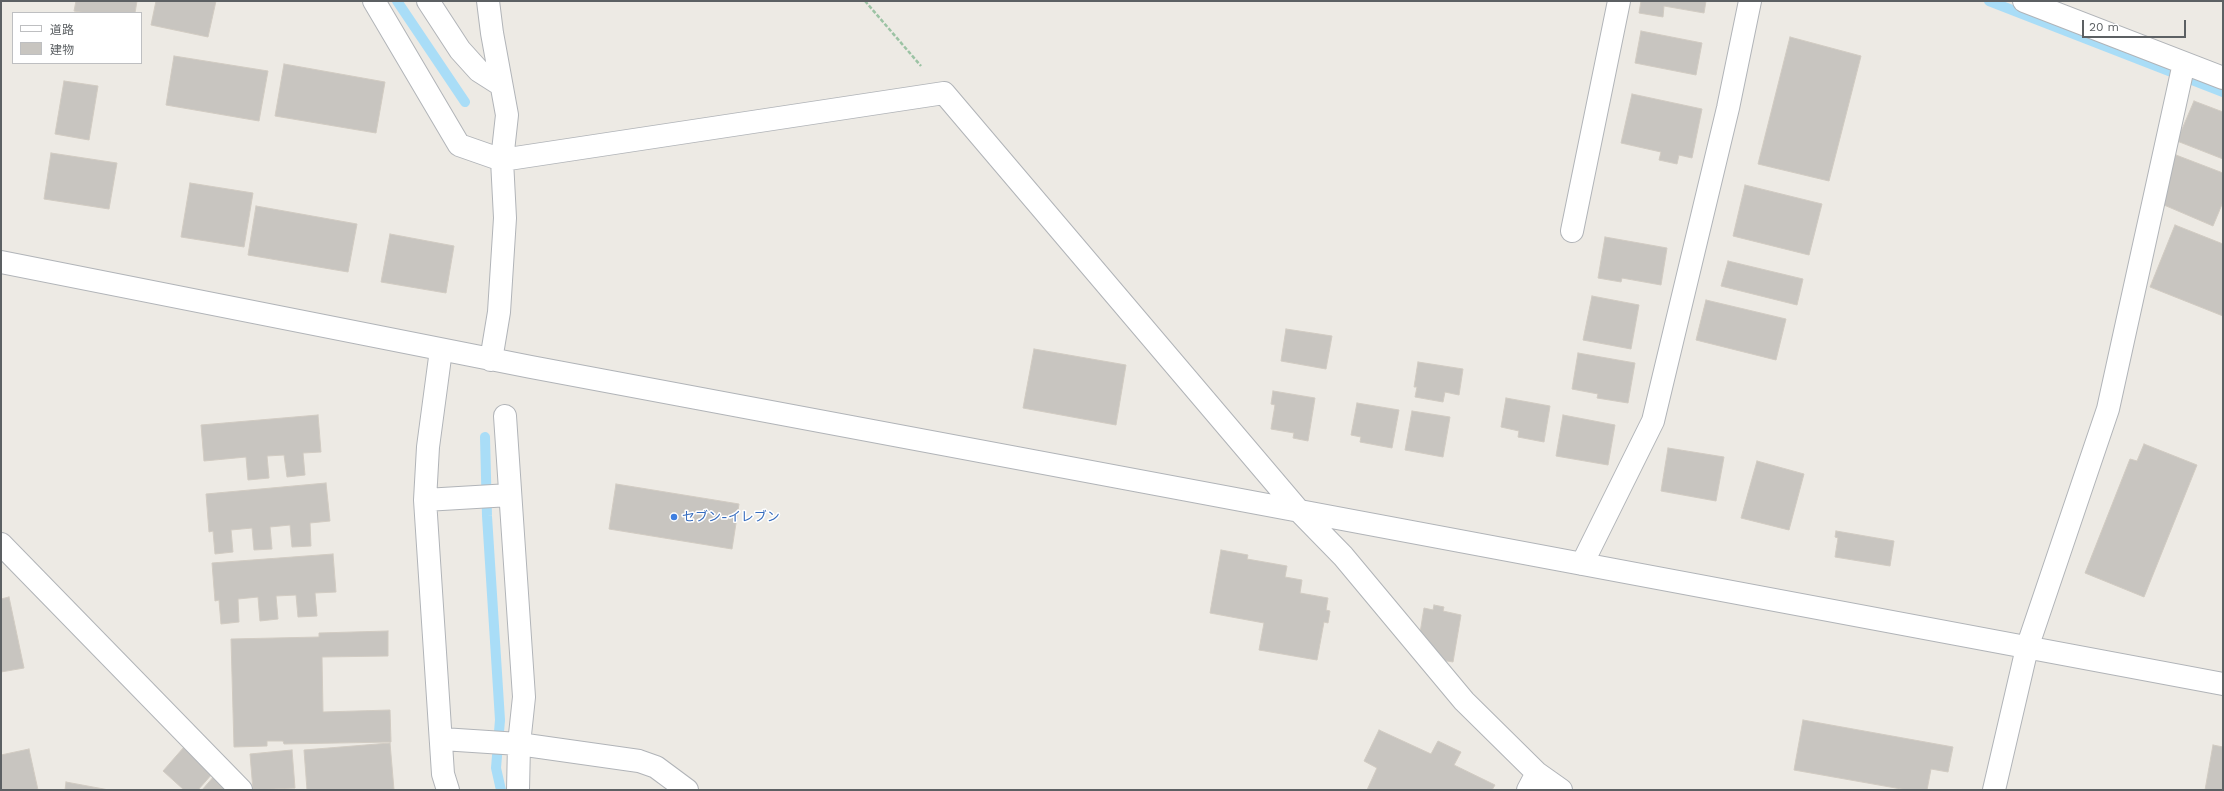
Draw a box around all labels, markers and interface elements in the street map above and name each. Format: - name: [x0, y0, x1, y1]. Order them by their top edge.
- legend: [12, 12, 142, 64]
- scale bar: [2084, 12, 2188, 38]
- text: 20 m: [2089, 20, 2119, 34]
- text: 道路: [50, 23, 74, 37]
- text: 建物: [50, 43, 74, 57]
- place label: セブン-イレブン: [682, 509, 780, 525]
- marker: セブン-イレブン: [669, 512, 679, 522]

